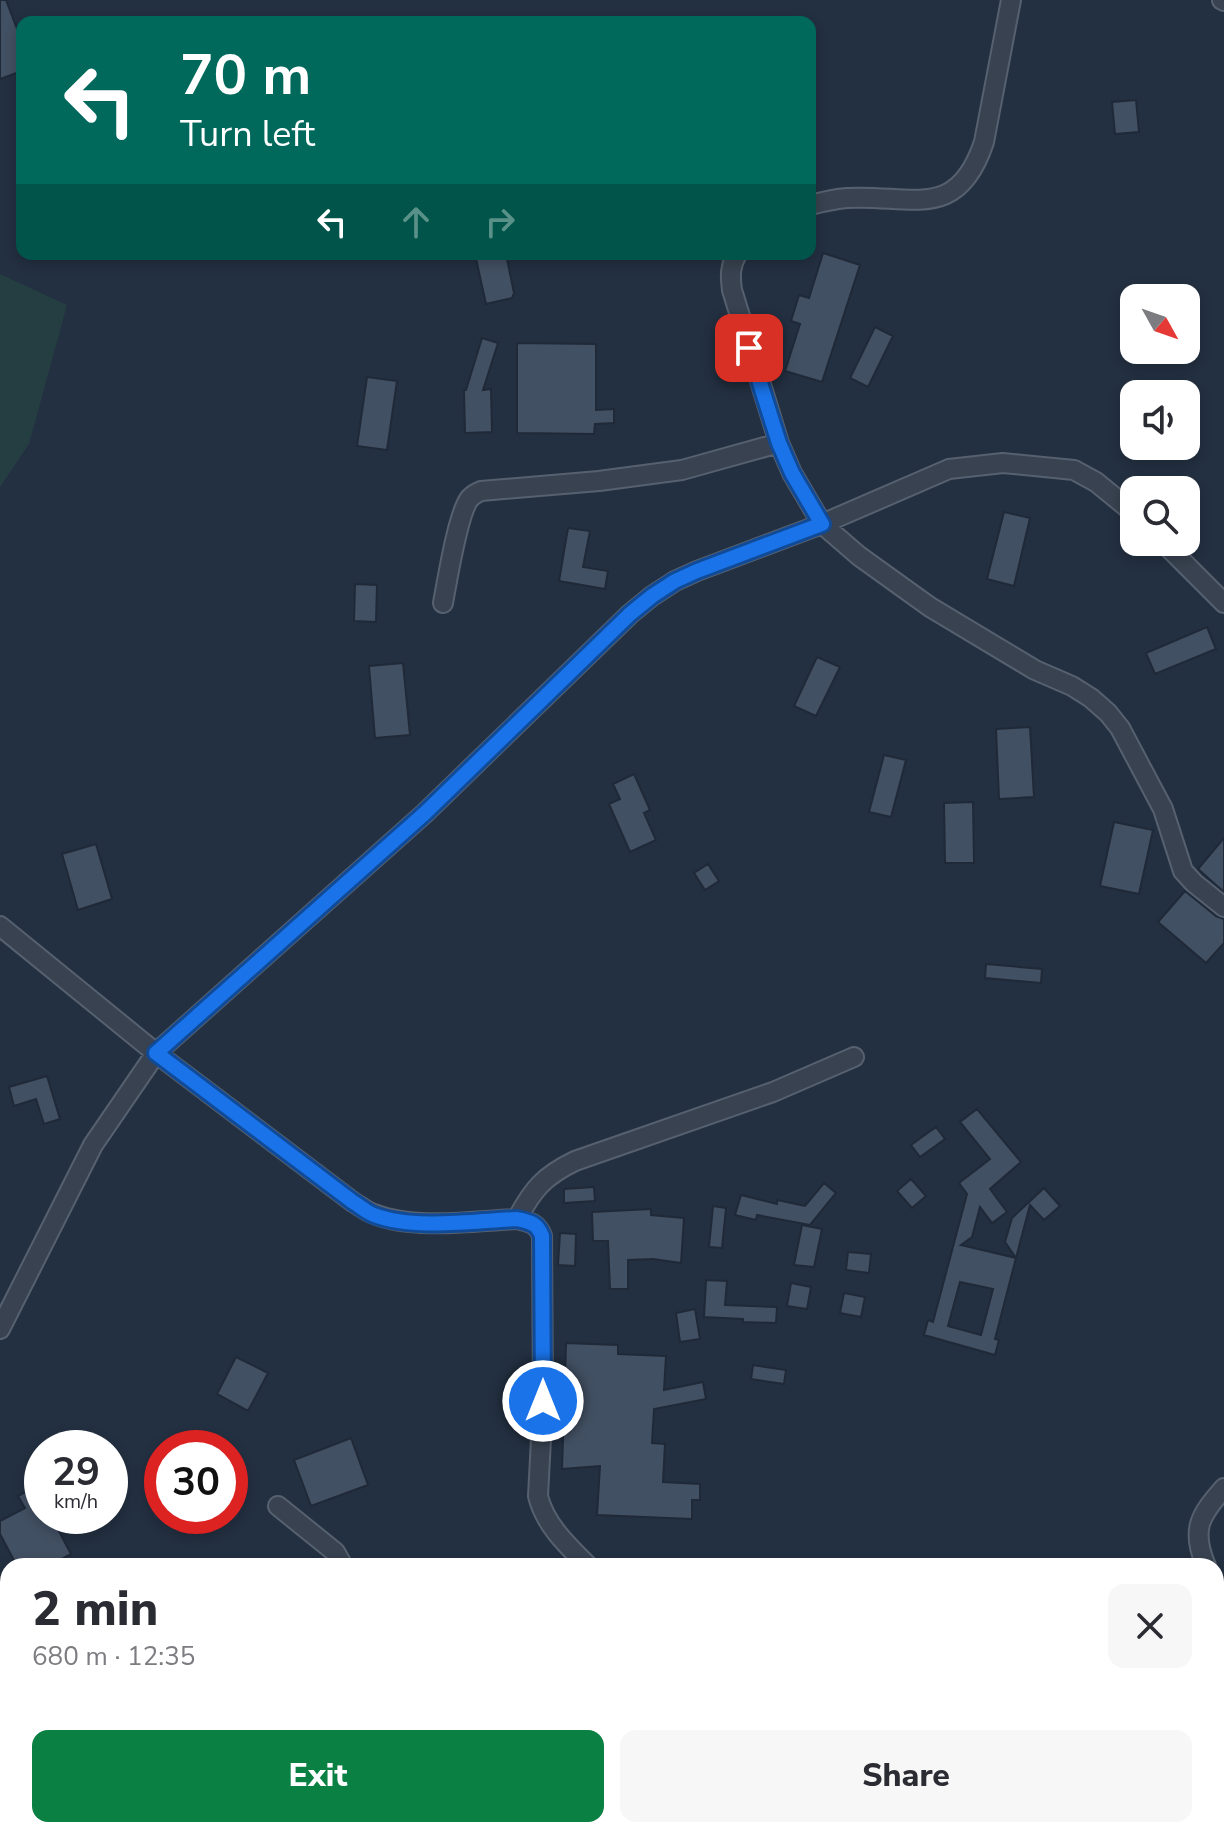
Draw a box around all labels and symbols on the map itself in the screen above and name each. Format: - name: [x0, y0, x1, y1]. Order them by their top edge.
- north arrow: [1120, 284, 1200, 364]
- pin: [715, 314, 783, 382]
- position arrow: [501, 1359, 585, 1443]
- speed limit sign: 30: [144, 1430, 248, 1534]

